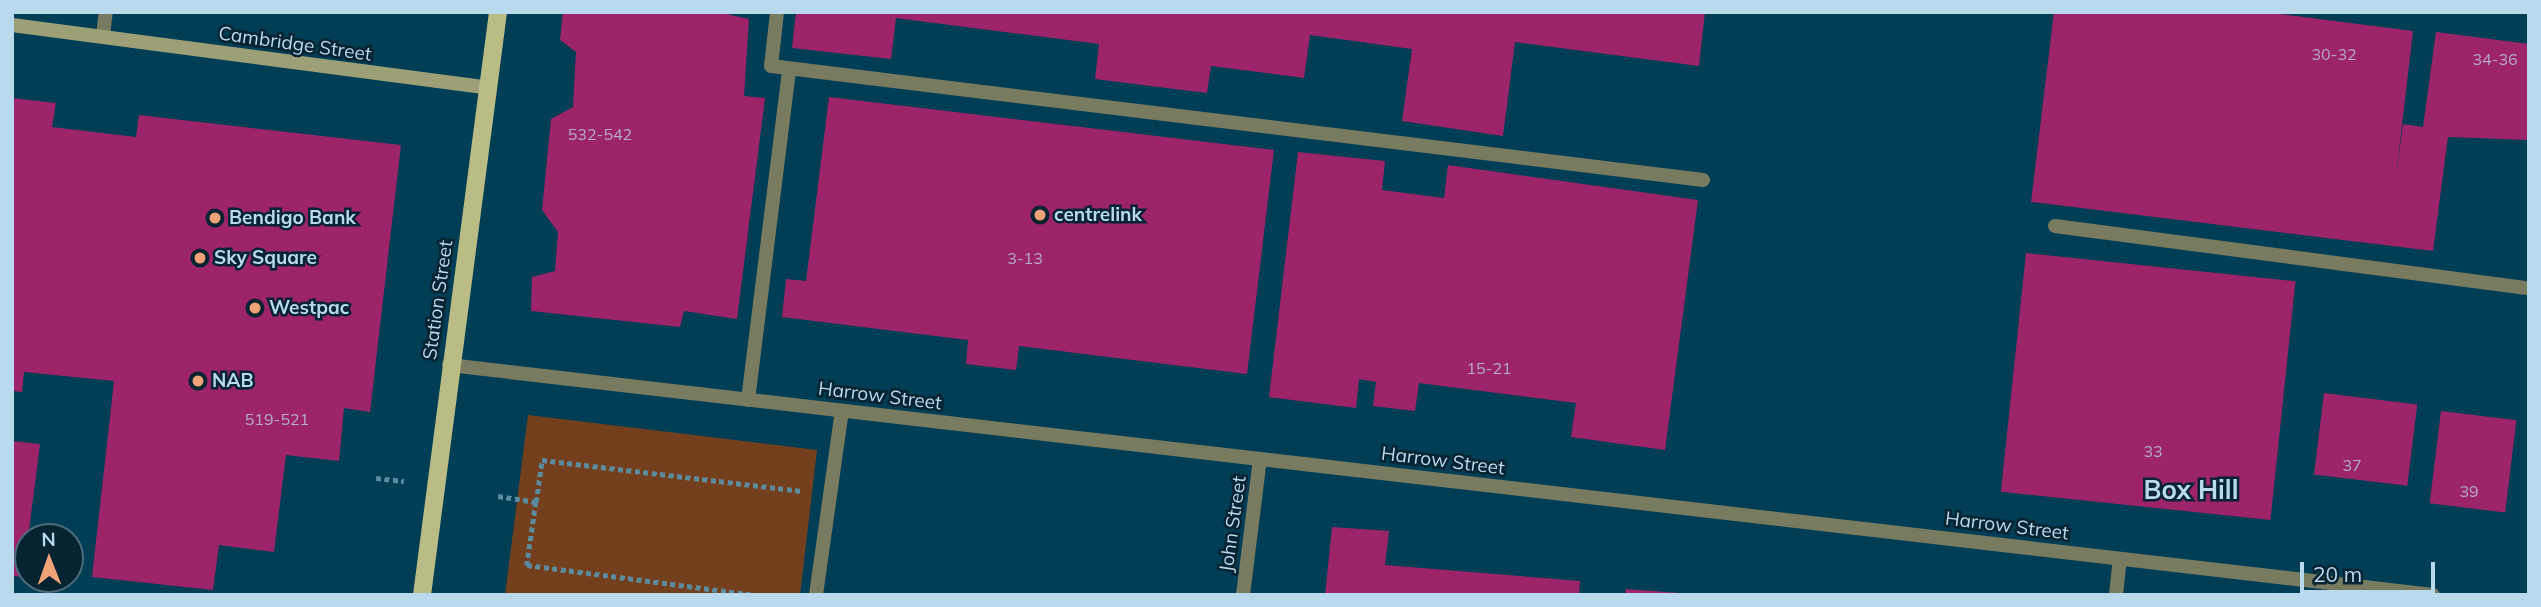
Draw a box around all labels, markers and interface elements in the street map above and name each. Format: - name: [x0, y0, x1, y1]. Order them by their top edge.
- street label: Cambridge Street: [217, 22, 373, 66]
- house number: 30-32: [2311, 44, 2357, 64]
- house number: 34-36: [2472, 49, 2518, 69]
- house number: 532-542: [568, 124, 632, 144]
- place label: centrelink: [1054, 204, 1142, 226]
- place label: Bendigo Bank: [229, 207, 356, 229]
- marker: centrelink: [1032, 207, 1048, 223]
- marker: Bendigo Bank: [207, 210, 223, 226]
- street label: Station Street: [418, 239, 458, 361]
- place label: Sky Square: [214, 247, 317, 269]
- house number: 3-13: [1007, 248, 1043, 268]
- marker: Sky Square: [192, 250, 208, 266]
- place label: Westpac: [269, 297, 349, 319]
- marker: Westpac: [247, 300, 263, 316]
- house number: 15-21: [1466, 358, 1512, 378]
- place label: NAB: [212, 370, 254, 392]
- marker: NAB: [190, 373, 206, 389]
- street label: Harrow Street: [817, 377, 943, 415]
- house number: 519-521: [245, 409, 309, 429]
- house number: 33: [2143, 441, 2163, 461]
- street label: Harrow Street: [1380, 442, 1506, 480]
- house number: 37: [2342, 455, 2362, 475]
- street label: John Street: [1215, 474, 1251, 574]
- district label: Box Hill: [2144, 474, 2238, 506]
- house number: 39: [2459, 481, 2479, 501]
- street label: Harrow Street: [1944, 507, 2070, 545]
- north arrow: [14, 523, 84, 593]
- text: N: [41, 527, 56, 551]
- scale bar: [2303, 548, 2438, 592]
- text: 20 m: [2313, 561, 2362, 587]

